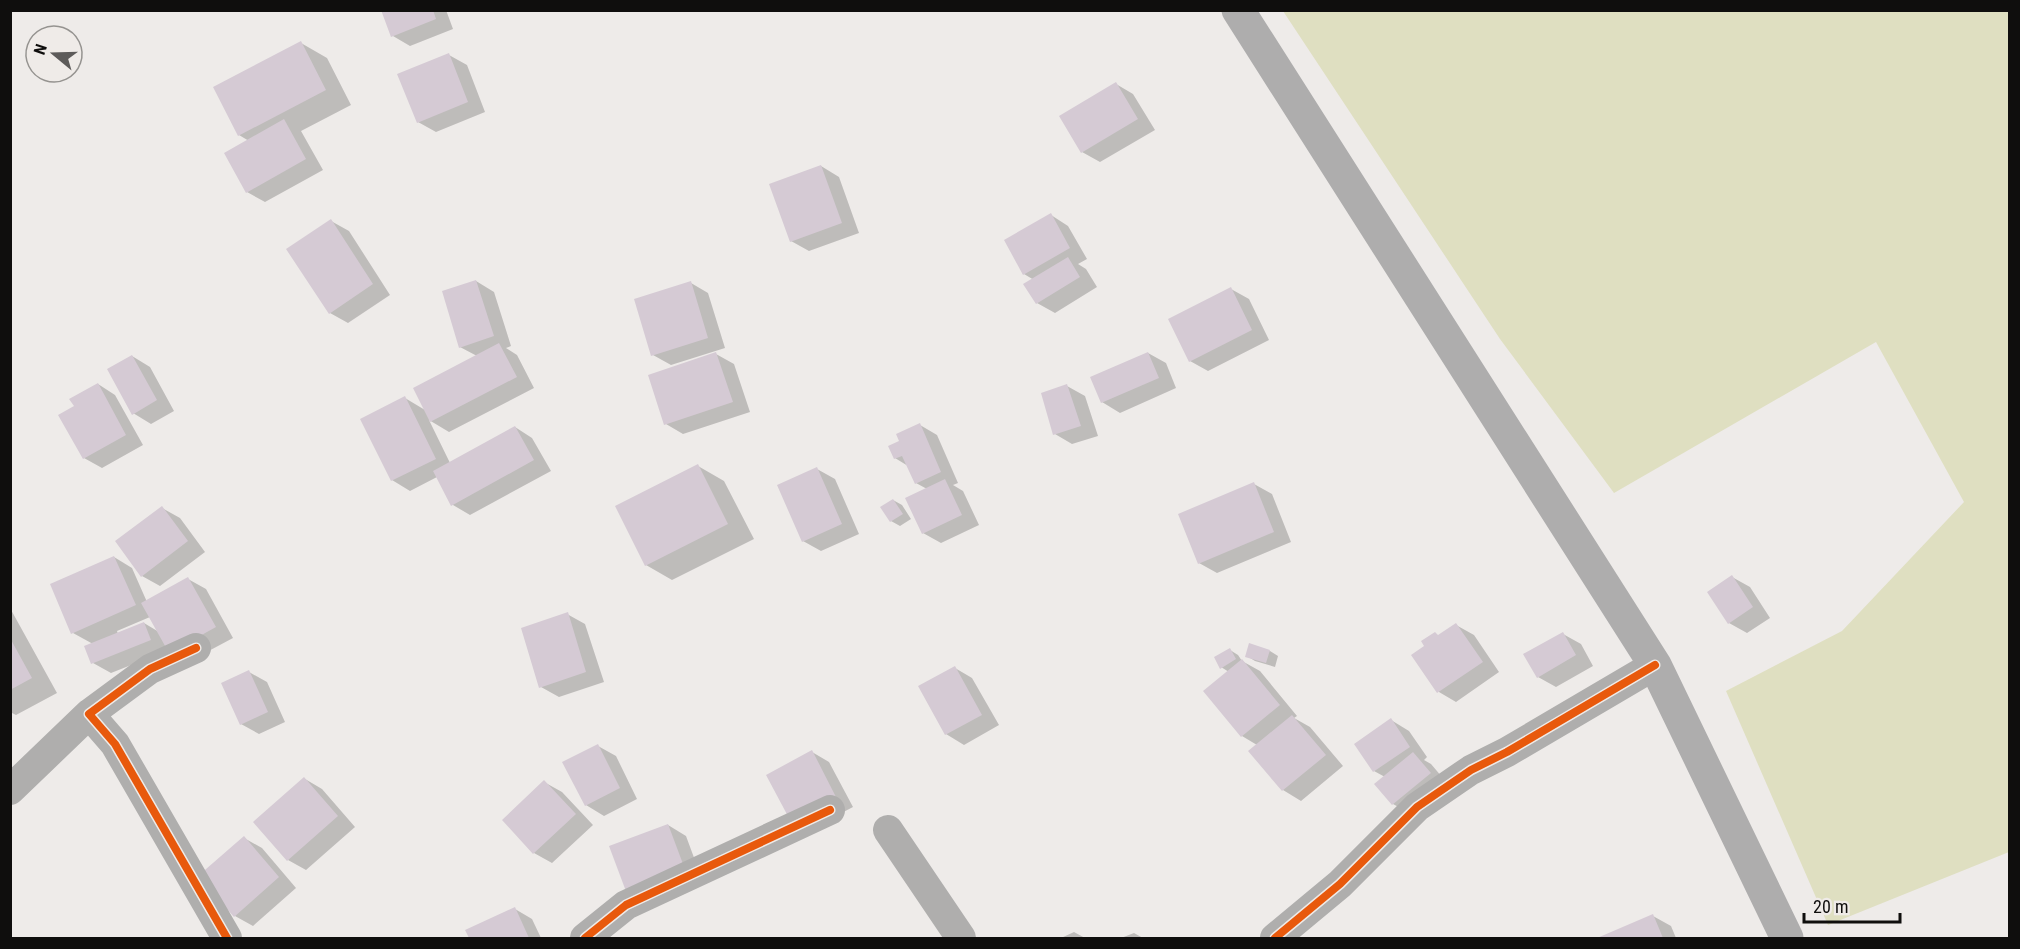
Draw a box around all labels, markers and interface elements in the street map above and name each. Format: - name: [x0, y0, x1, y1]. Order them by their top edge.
- north arrow: [24, 24, 84, 84]
- text: N: [30, 42, 51, 57]
- scale bar: [1804, 886, 1900, 924]
- text: 20 m: [1813, 896, 1848, 917]

